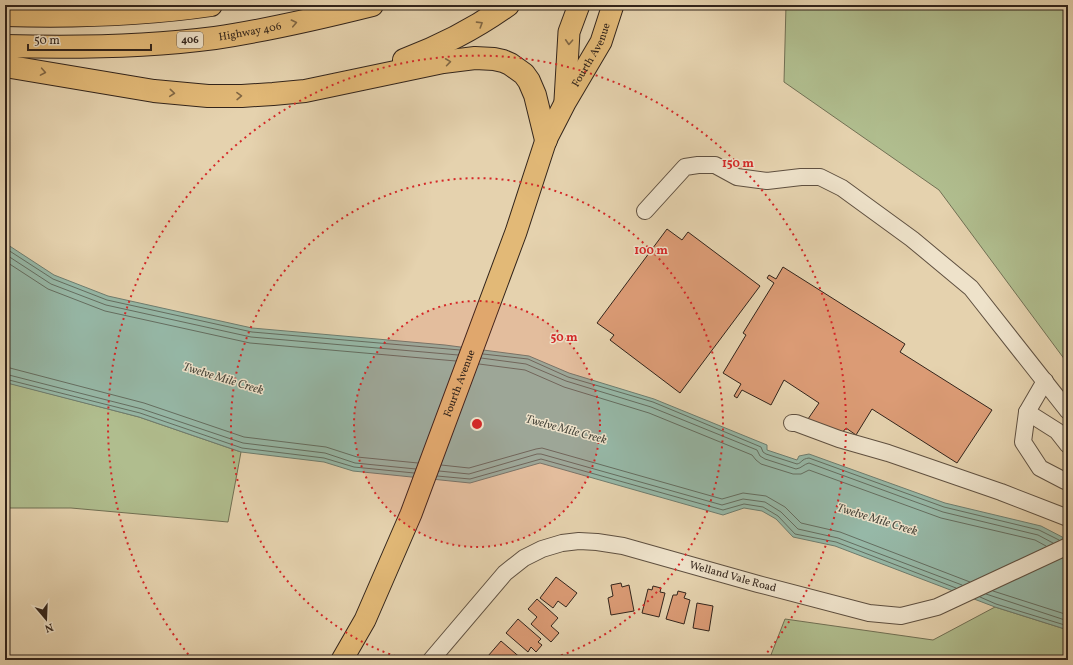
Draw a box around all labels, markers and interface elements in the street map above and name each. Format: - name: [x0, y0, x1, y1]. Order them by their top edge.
- street label: Highway 406: [218, 19, 283, 45]
- one-way arrow: [291, 20, 297, 28]
- one-way arrow: [476, 21, 483, 29]
- street label: Fourth Avenue: [568, 21, 614, 90]
- scale bar: [28, 26, 151, 52]
- road number: 406: [177, 32, 203, 48]
- text: 50 m: [34, 33, 60, 49]
- one-way arrow: [564, 39, 573, 45]
- one-way arrow: [445, 58, 451, 67]
- one-way arrow: [40, 67, 47, 76]
- one-way arrow: [169, 88, 175, 97]
- one-way arrow: [236, 92, 242, 100]
- text: 150 m: [722, 156, 754, 172]
- text: 100 m: [634, 243, 668, 259]
- text: 50 m: [550, 330, 578, 346]
- street label: Fourth Avenue: [440, 348, 479, 419]
- water label: Twelve Mile Creek: [181, 359, 266, 399]
- water label: Twelve Mile Creek: [524, 411, 609, 449]
- centre of rings: [470, 417, 484, 431]
- water label: Twelve Mile Creek: [835, 500, 920, 540]
- street label: Welland Vale Road: [688, 558, 778, 596]
- north arrow: [26, 599, 66, 639]
- text: N: [43, 619, 55, 635]

